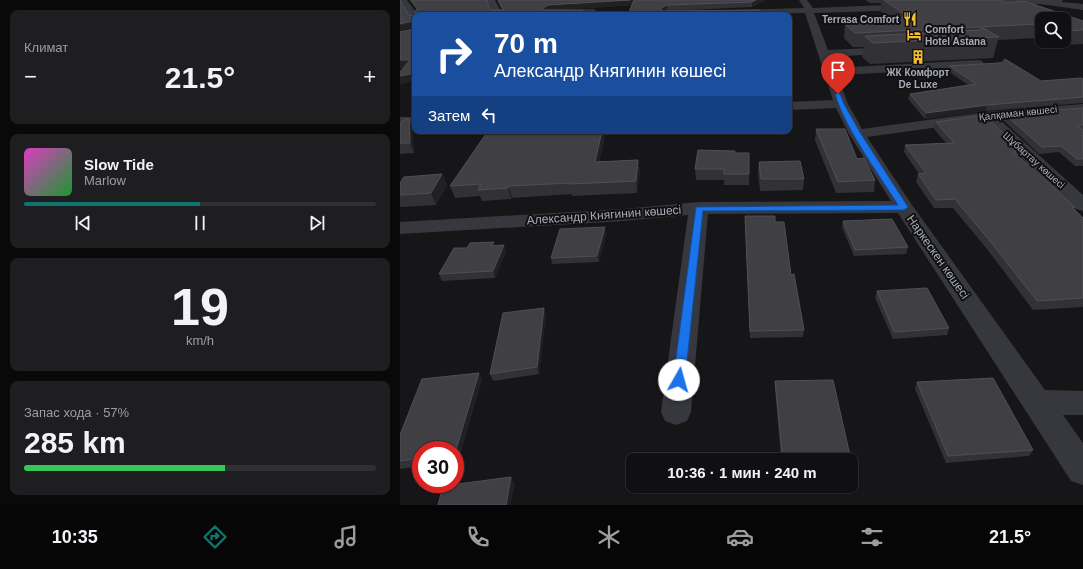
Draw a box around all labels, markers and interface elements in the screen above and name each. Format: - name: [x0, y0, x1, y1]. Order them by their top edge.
- restaurant icon: Terrasa Comfort: [902, 11, 918, 27]
- map controls: [1035, 12, 1071, 48]
- button: search: [1035, 12, 1071, 48]
- place label: Terrasa Comfort: [822, 14, 900, 25]
- place label: Comfort Hotel Astana: [925, 24, 986, 47]
- hotel icon: Comfort Hotel Astana: [906, 27, 922, 43]
- icon: right: [428, 28, 480, 80]
- text: 70 m: [494, 28, 558, 59]
- text: Климат: [24, 40, 68, 55]
- building icon: ЖК Комфорт De Luxe: [910, 49, 926, 65]
- pin: [821, 53, 855, 94]
- icon: arrive: [827, 59, 849, 81]
- text: 21.5°: [165, 61, 235, 94]
- text: Александр Княгинин көшесі: [494, 61, 726, 81]
- text: −: [24, 64, 37, 89]
- text: +: [363, 64, 376, 89]
- place label: ЖК Комфорт De Luxe: [886, 67, 950, 90]
- street label: Қалқаман көшесі: [978, 103, 1058, 123]
- icon: left: [478, 104, 500, 126]
- text: Затем: [428, 107, 470, 124]
- street label: Шұбартау көшесі: [1001, 129, 1067, 191]
- text: Slow Tide: [84, 156, 154, 173]
- text: Marlow: [84, 173, 126, 188]
- street label: Александр Княгинин көшесі: [526, 203, 682, 227]
- icon: previous: [72, 212, 94, 234]
- icon: pause: [189, 212, 211, 234]
- icon: next: [306, 212, 328, 234]
- street label: Наркескен көшесі: [904, 212, 972, 302]
- text: 19: [171, 278, 229, 336]
- text: km/h: [186, 333, 214, 348]
- position arrow: [658, 359, 700, 401]
- text: Запас хода · 57%: [24, 405, 129, 420]
- text: 285 km: [24, 426, 126, 459]
- speed limit sign: 30: [412, 441, 464, 493]
- text: 10:36 · 1 мин · 240 m: [667, 464, 817, 481]
- icon: directions: [201, 523, 229, 551]
- icon: music: [332, 523, 360, 551]
- icon: phone: [464, 523, 492, 551]
- icon: climate: [595, 523, 623, 551]
- icon: car: [726, 523, 754, 551]
- icon: filters: [858, 523, 886, 551]
- text: 10:35: [52, 527, 98, 547]
- text: 21.5°: [989, 527, 1031, 547]

